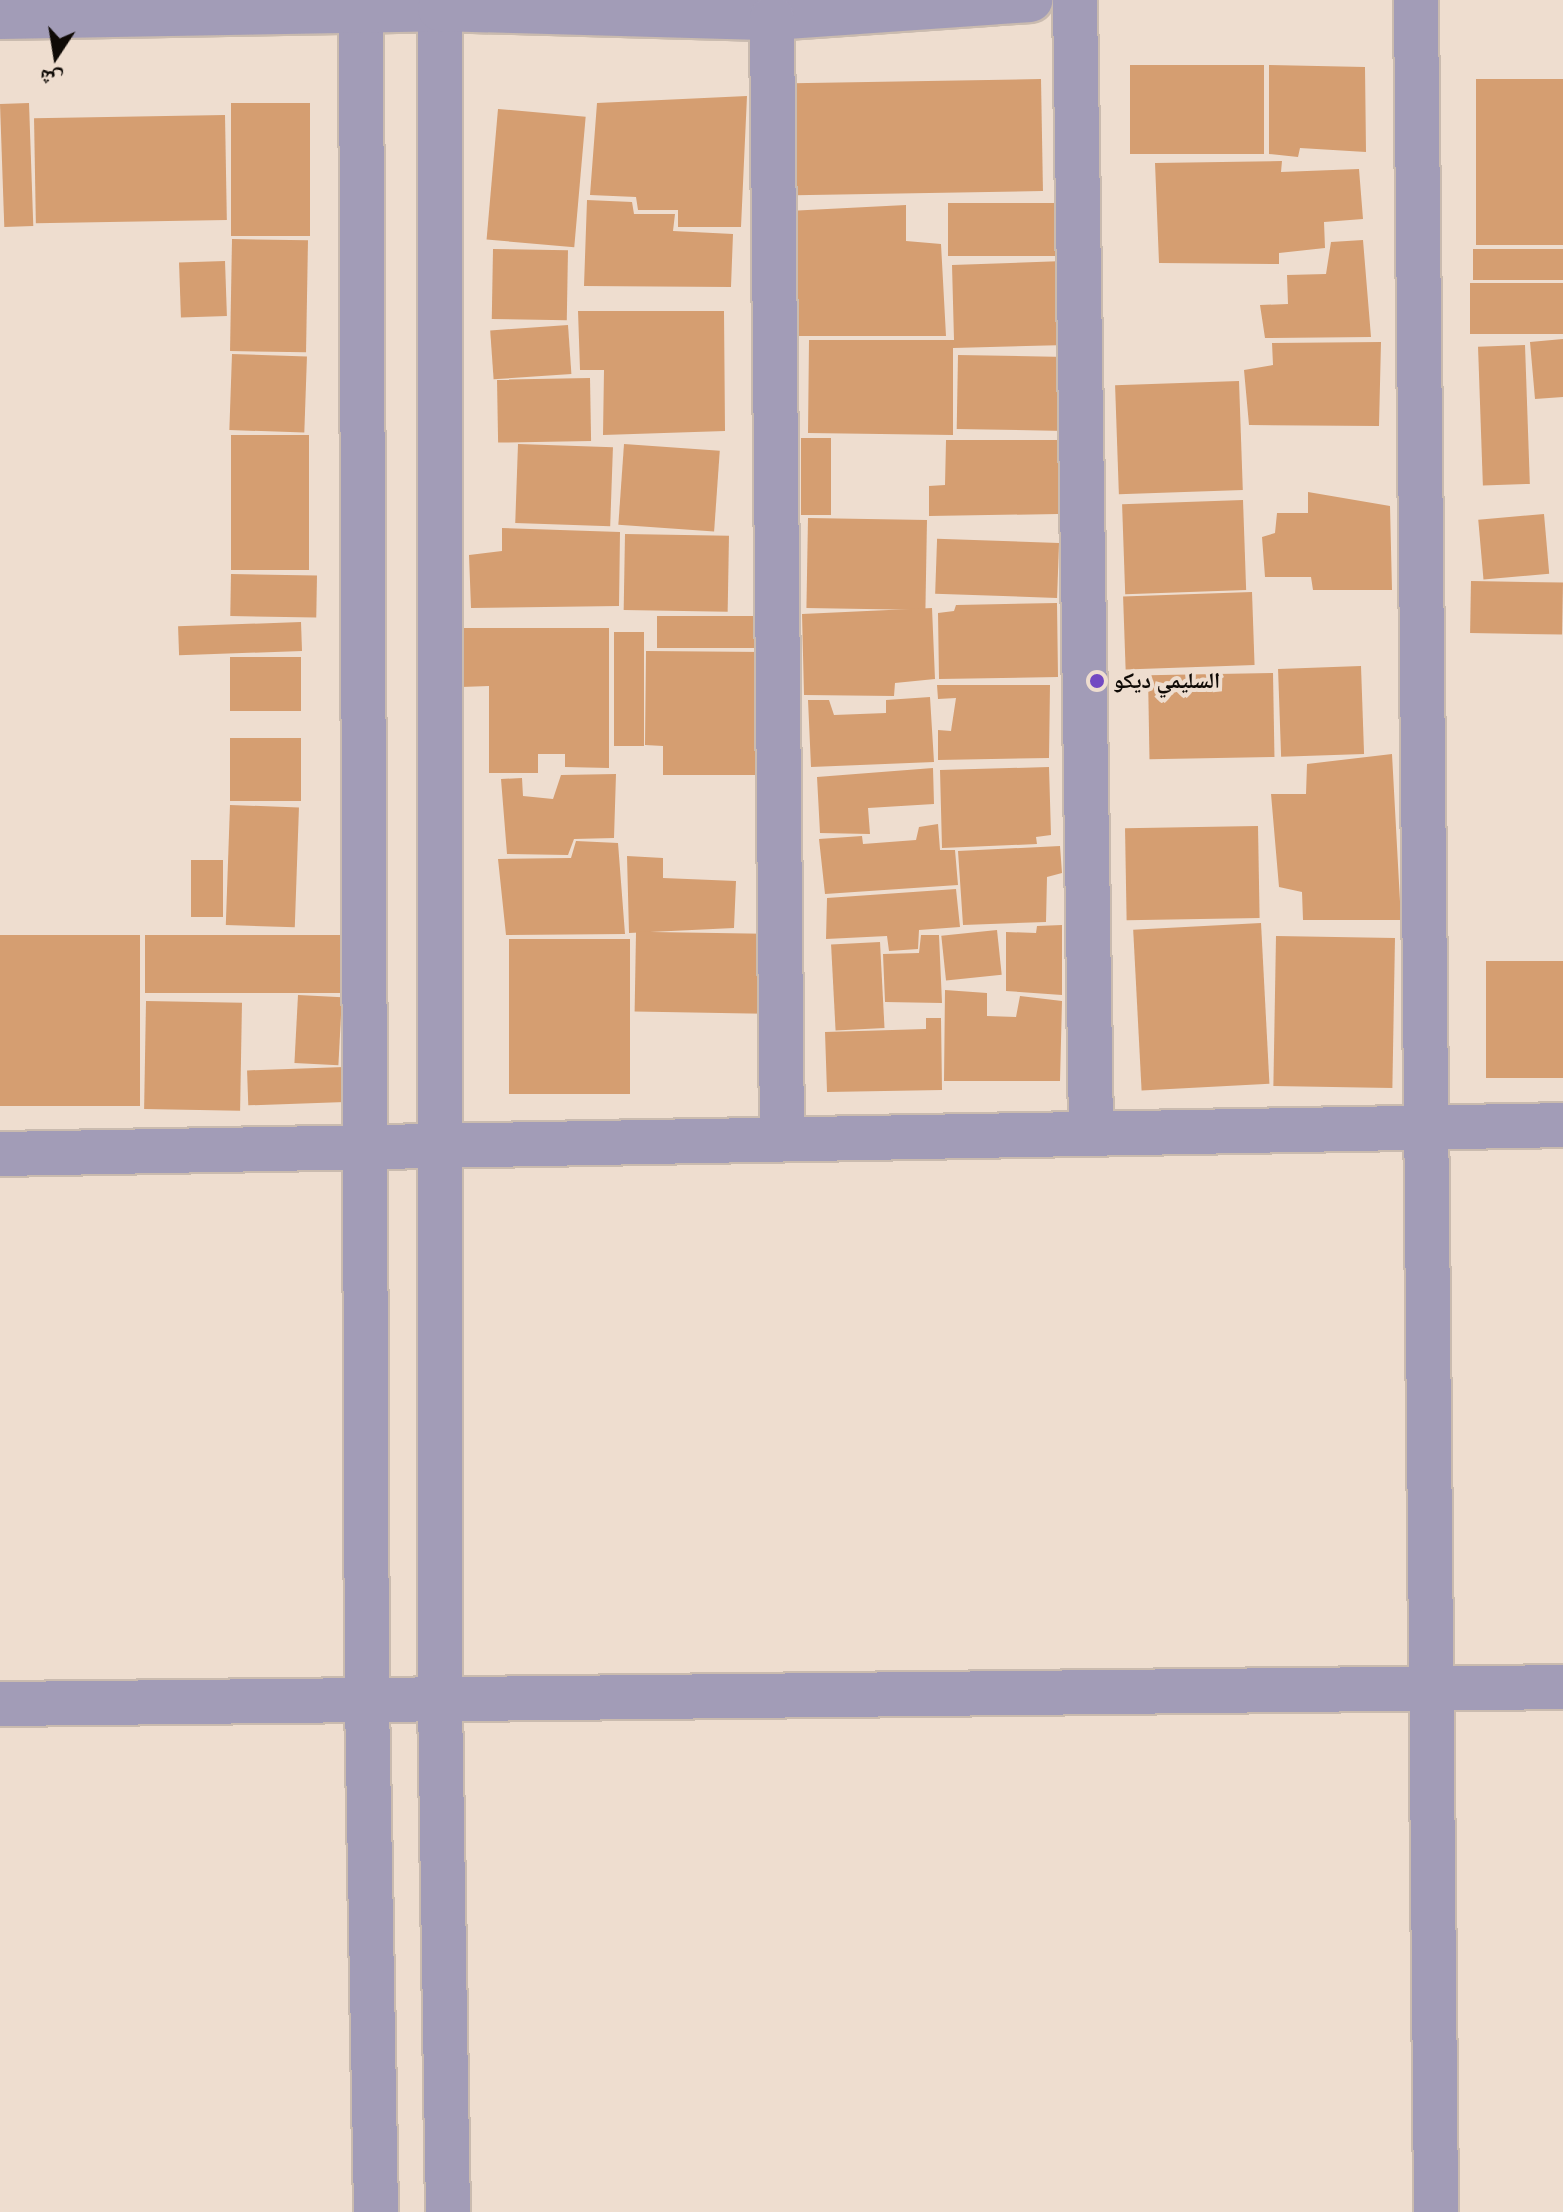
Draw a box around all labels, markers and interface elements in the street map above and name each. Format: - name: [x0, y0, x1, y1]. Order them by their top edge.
- north arrow: [16, 16, 96, 96]
- text: ش: [37, 64, 65, 95]
- place label: السليمي ديكو: [1113, 668, 1220, 694]
- marker: السليمي ديكو: [1088, 672, 1106, 690]

